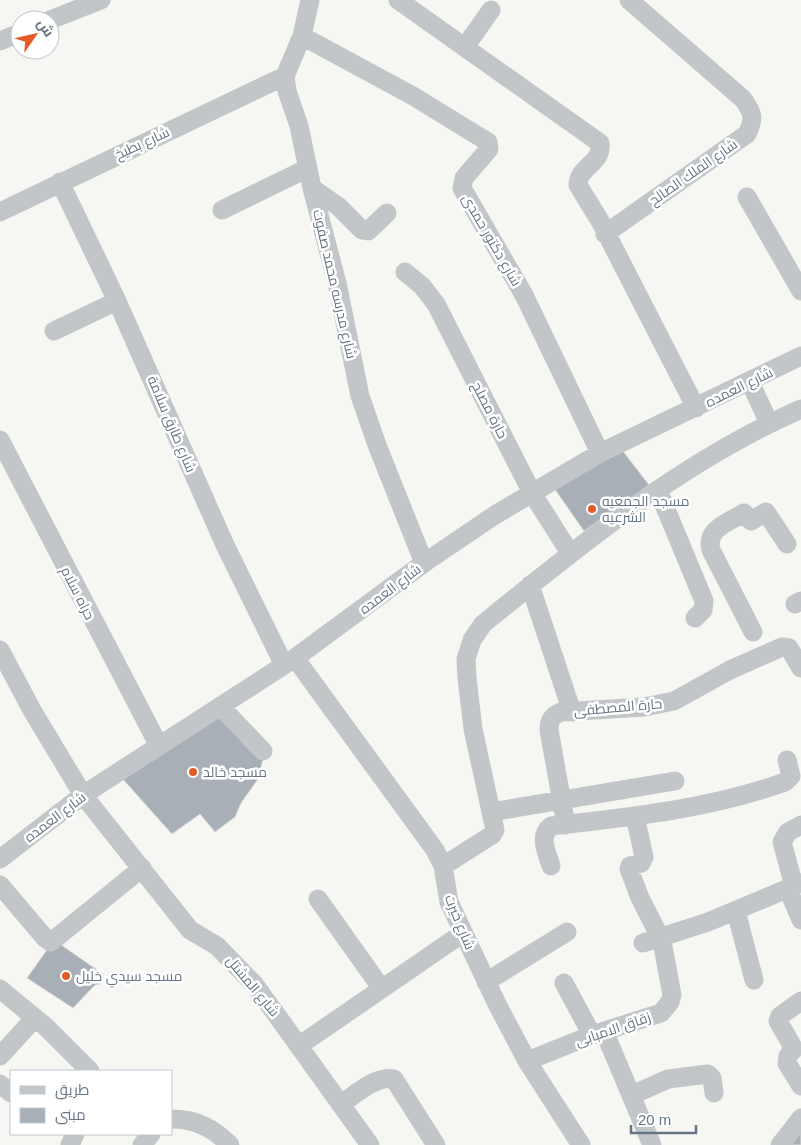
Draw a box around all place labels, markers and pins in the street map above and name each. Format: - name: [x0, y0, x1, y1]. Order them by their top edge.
- place label: مسجد الجمعيه الشرعيه: [602, 493, 689, 525]
- marker: مسجد الجمعيه الشرعيه: [586, 503, 598, 515]
- place label: مسجد خالد: [203, 764, 267, 780]
- marker: مسجد خالد: [187, 766, 199, 778]
- place label: مسجد سيدي خليل: [76, 968, 182, 988]
- marker: مسجد سيدي خليل: [60, 970, 72, 982]

